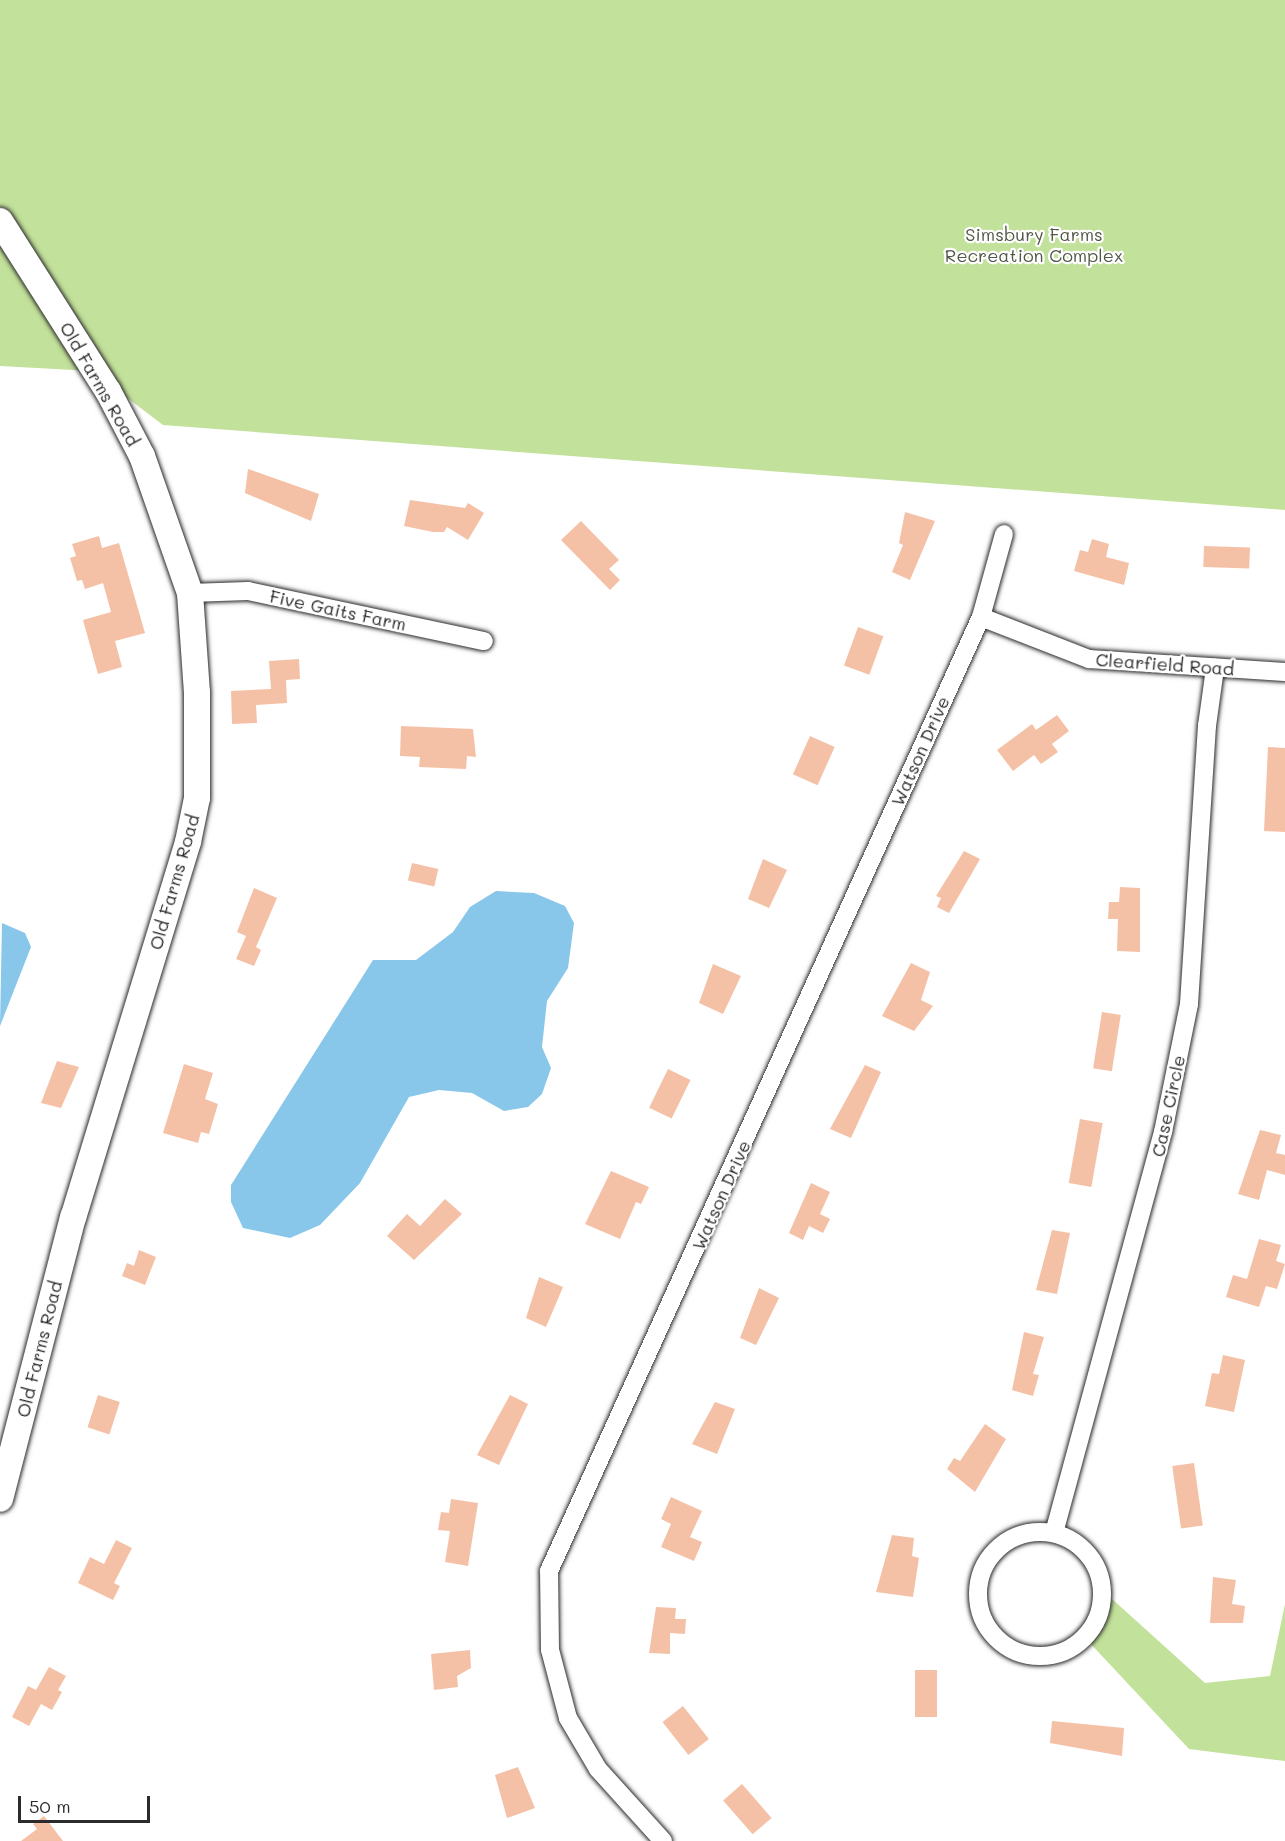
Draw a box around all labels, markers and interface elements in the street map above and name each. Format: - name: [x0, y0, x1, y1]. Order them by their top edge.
- park label: Simsbury Farms Recreation Complex: [945, 224, 1123, 266]
- street label: Old Farms Road: [56, 318, 144, 450]
- street label: Five Gaits Farm: [268, 585, 408, 635]
- street label: Clearfield Road: [1095, 648, 1235, 680]
- street label: Watson Drive: [886, 693, 954, 809]
- street label: Old Farms Road: [144, 812, 204, 952]
- street label: Case Circle: [1147, 1053, 1189, 1159]
- street label: Watson Drive: [687, 1137, 755, 1253]
- street label: Old Farms Road: [12, 1278, 66, 1420]
- scale bar: [21, 1784, 153, 1822]
- text: 50 m: [29, 1794, 71, 1818]

